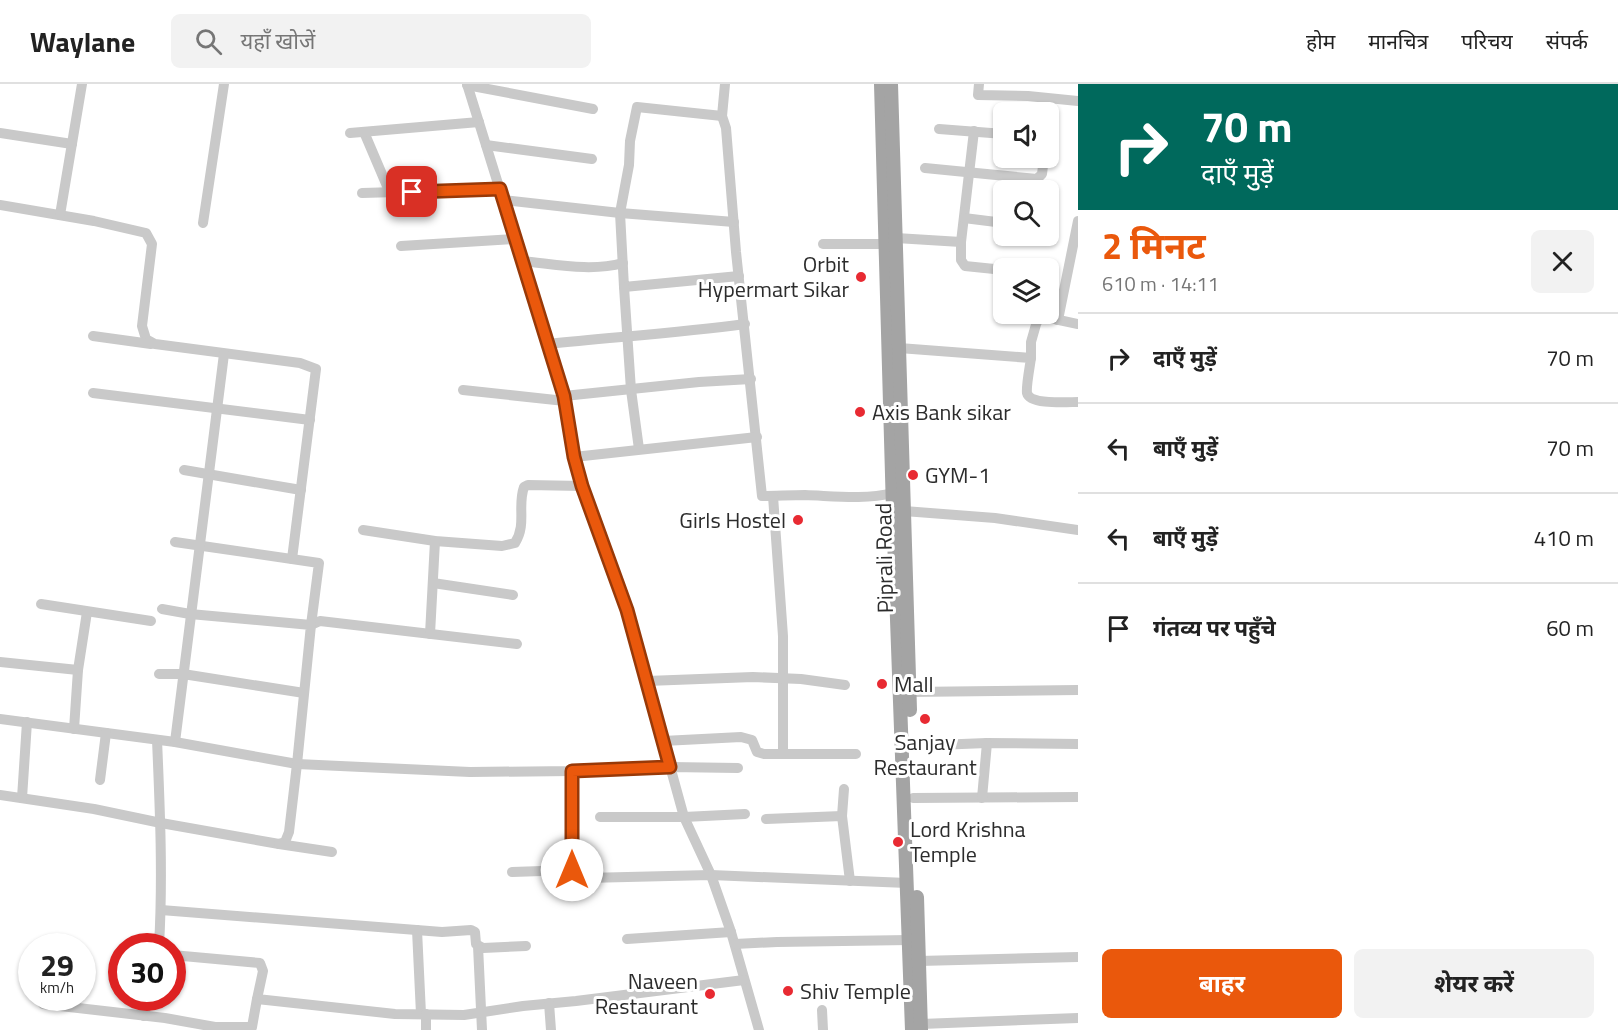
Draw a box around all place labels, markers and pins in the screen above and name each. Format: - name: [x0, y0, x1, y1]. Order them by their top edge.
- pin: [386, 166, 437, 217]
- place label: Orbit Hypermart Sikar: [698, 247, 849, 306]
- marker: Orbit Hypermart Sikar: [854, 270, 868, 284]
- place label: Axis Bank sikar: [872, 395, 1011, 429]
- marker: Axis Bank sikar: [853, 405, 867, 419]
- place label: GYM-1: [925, 458, 990, 492]
- marker: GYM-1: [906, 468, 920, 482]
- place label: Girls Hostel: [679, 503, 786, 537]
- marker: Girls Hostel: [791, 513, 805, 527]
- place label: Mall: [894, 667, 934, 701]
- marker: Mall: [875, 677, 889, 691]
- marker: Sanjay Restaurant: [918, 712, 932, 726]
- place label: Sanjay Restaurant: [873, 725, 977, 784]
- place label: Lord Krishna Temple: [910, 812, 1026, 871]
- marker: Lord Krishna Temple: [891, 835, 905, 849]
- place label: Naveen Restaurant: [595, 964, 698, 1023]
- place label: Shiv Temple: [800, 974, 911, 1008]
- marker: Shiv Temple: [781, 984, 795, 998]
- marker: Naveen Restaurant: [703, 987, 717, 1001]

